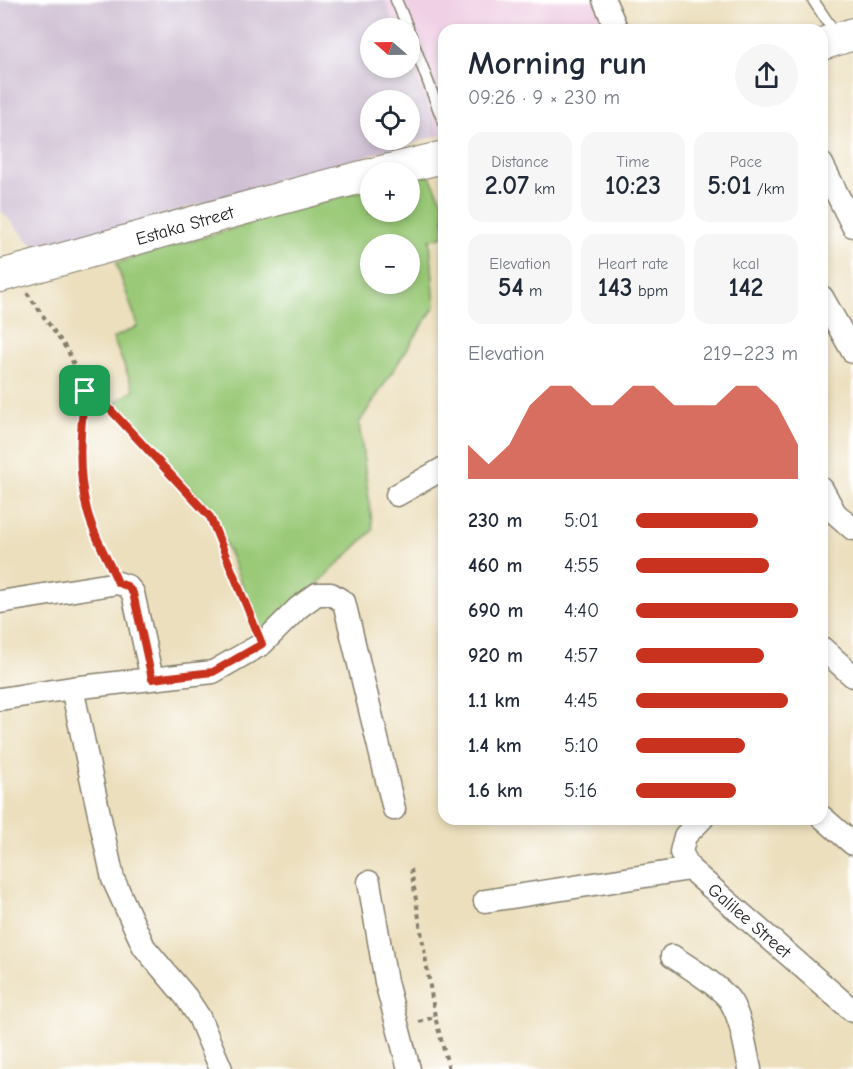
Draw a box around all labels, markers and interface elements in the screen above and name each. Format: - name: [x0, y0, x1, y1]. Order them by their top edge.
- north arrow: [360, 18, 420, 78]
- map controls: [360, 18, 420, 294]
- text: Morning run: [468, 44, 647, 82]
- button: share: [735, 44, 798, 107]
- text: 09:26 · 9 × 230 m: [468, 86, 620, 109]
- button: locate: [360, 90, 420, 150]
- text: Distance: [491, 153, 549, 171]
- text: Time: [616, 153, 650, 171]
- text: Pace: [730, 153, 762, 171]
- button: +: [360, 162, 420, 222]
- text: 2.07: [485, 171, 529, 201]
- text: 10:23: [605, 171, 661, 201]
- text: 5:01: [707, 171, 751, 201]
- text: km: [529, 180, 555, 198]
- text: /km: [751, 180, 785, 198]
- street label: Estaka Street: [134, 202, 237, 250]
- button: −: [360, 234, 420, 294]
- text: Elevation: [489, 255, 551, 273]
- text: Heart rate: [598, 255, 668, 273]
- text: kcal: [733, 255, 759, 273]
- text: 54: [498, 273, 524, 303]
- text: 143: [598, 273, 633, 303]
- text: 142: [728, 273, 764, 303]
- text: m: [524, 282, 542, 300]
- text: bpm: [633, 282, 668, 300]
- text: Elevation: [468, 342, 545, 365]
- text: 219–223 m: [703, 342, 798, 365]
- pin: [59, 365, 110, 416]
- icon: arrive: [68, 374, 101, 407]
- text: 230 m: [468, 509, 522, 532]
- text: 5:01: [564, 509, 599, 532]
- text: 460 m: [468, 554, 522, 577]
- text: 4:55: [564, 554, 599, 577]
- text: 690 m: [468, 599, 523, 622]
- text: 4:40: [564, 599, 599, 622]
- text: 920 m: [468, 644, 523, 667]
- text: 4:57: [564, 644, 598, 667]
- text: 1.1 km: [468, 689, 520, 712]
- text: 4:45: [564, 689, 598, 712]
- text: 1.4 km: [468, 734, 522, 757]
- text: 5:10: [564, 734, 599, 757]
- text: 1.6 km: [468, 779, 523, 802]
- text: 5:16: [564, 779, 597, 802]
- street label: Galilee Street: [703, 879, 795, 963]

